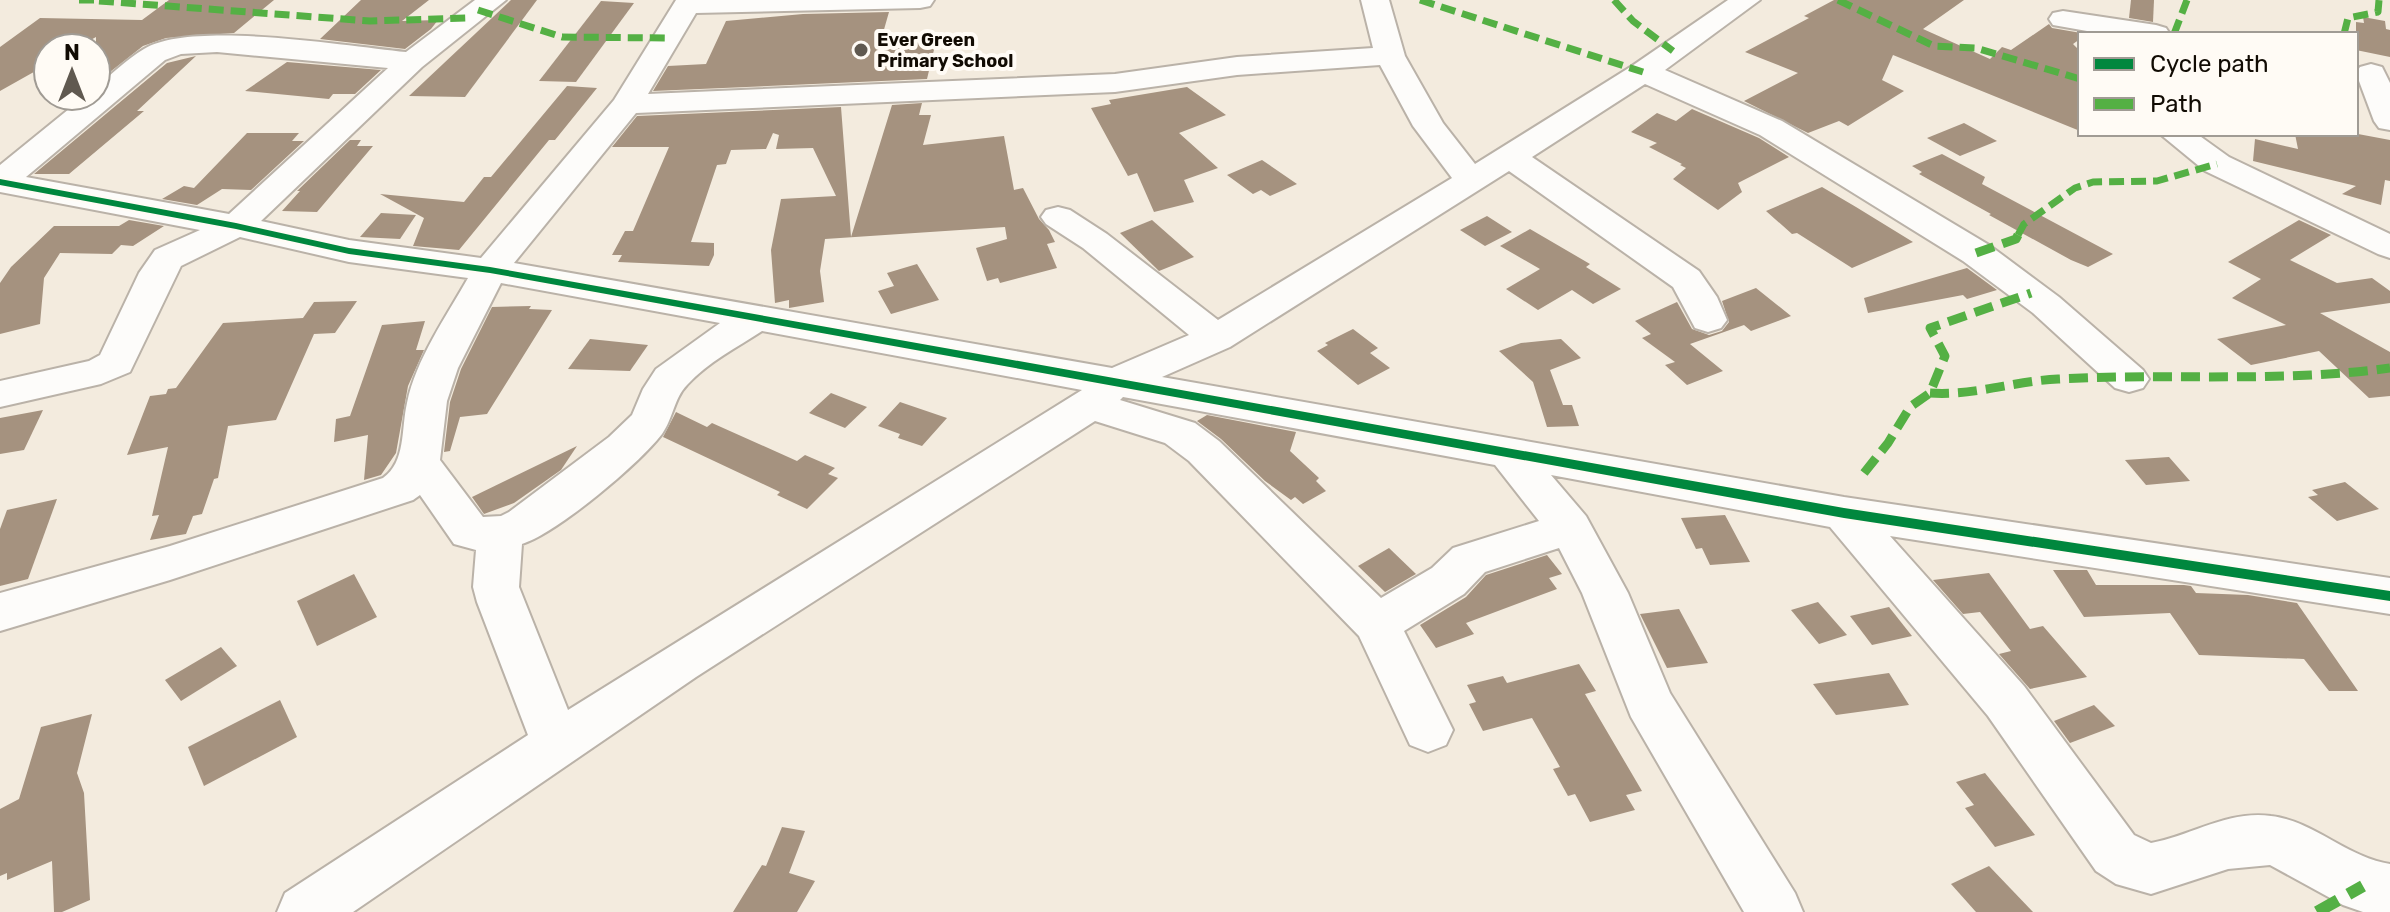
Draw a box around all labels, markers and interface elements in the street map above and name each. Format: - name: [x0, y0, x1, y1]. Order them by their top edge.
- place label: Ever Green Primary School: [877, 29, 1013, 72]
- north arrow: [32, 32, 112, 112]
- legend: [2078, 32, 2358, 136]
- text: N: [64, 39, 80, 66]
- marker: Ever Green Primary School: [852, 41, 870, 59]
- text: Cycle path: [2150, 50, 2269, 78]
- text: Path: [2150, 90, 2202, 118]

